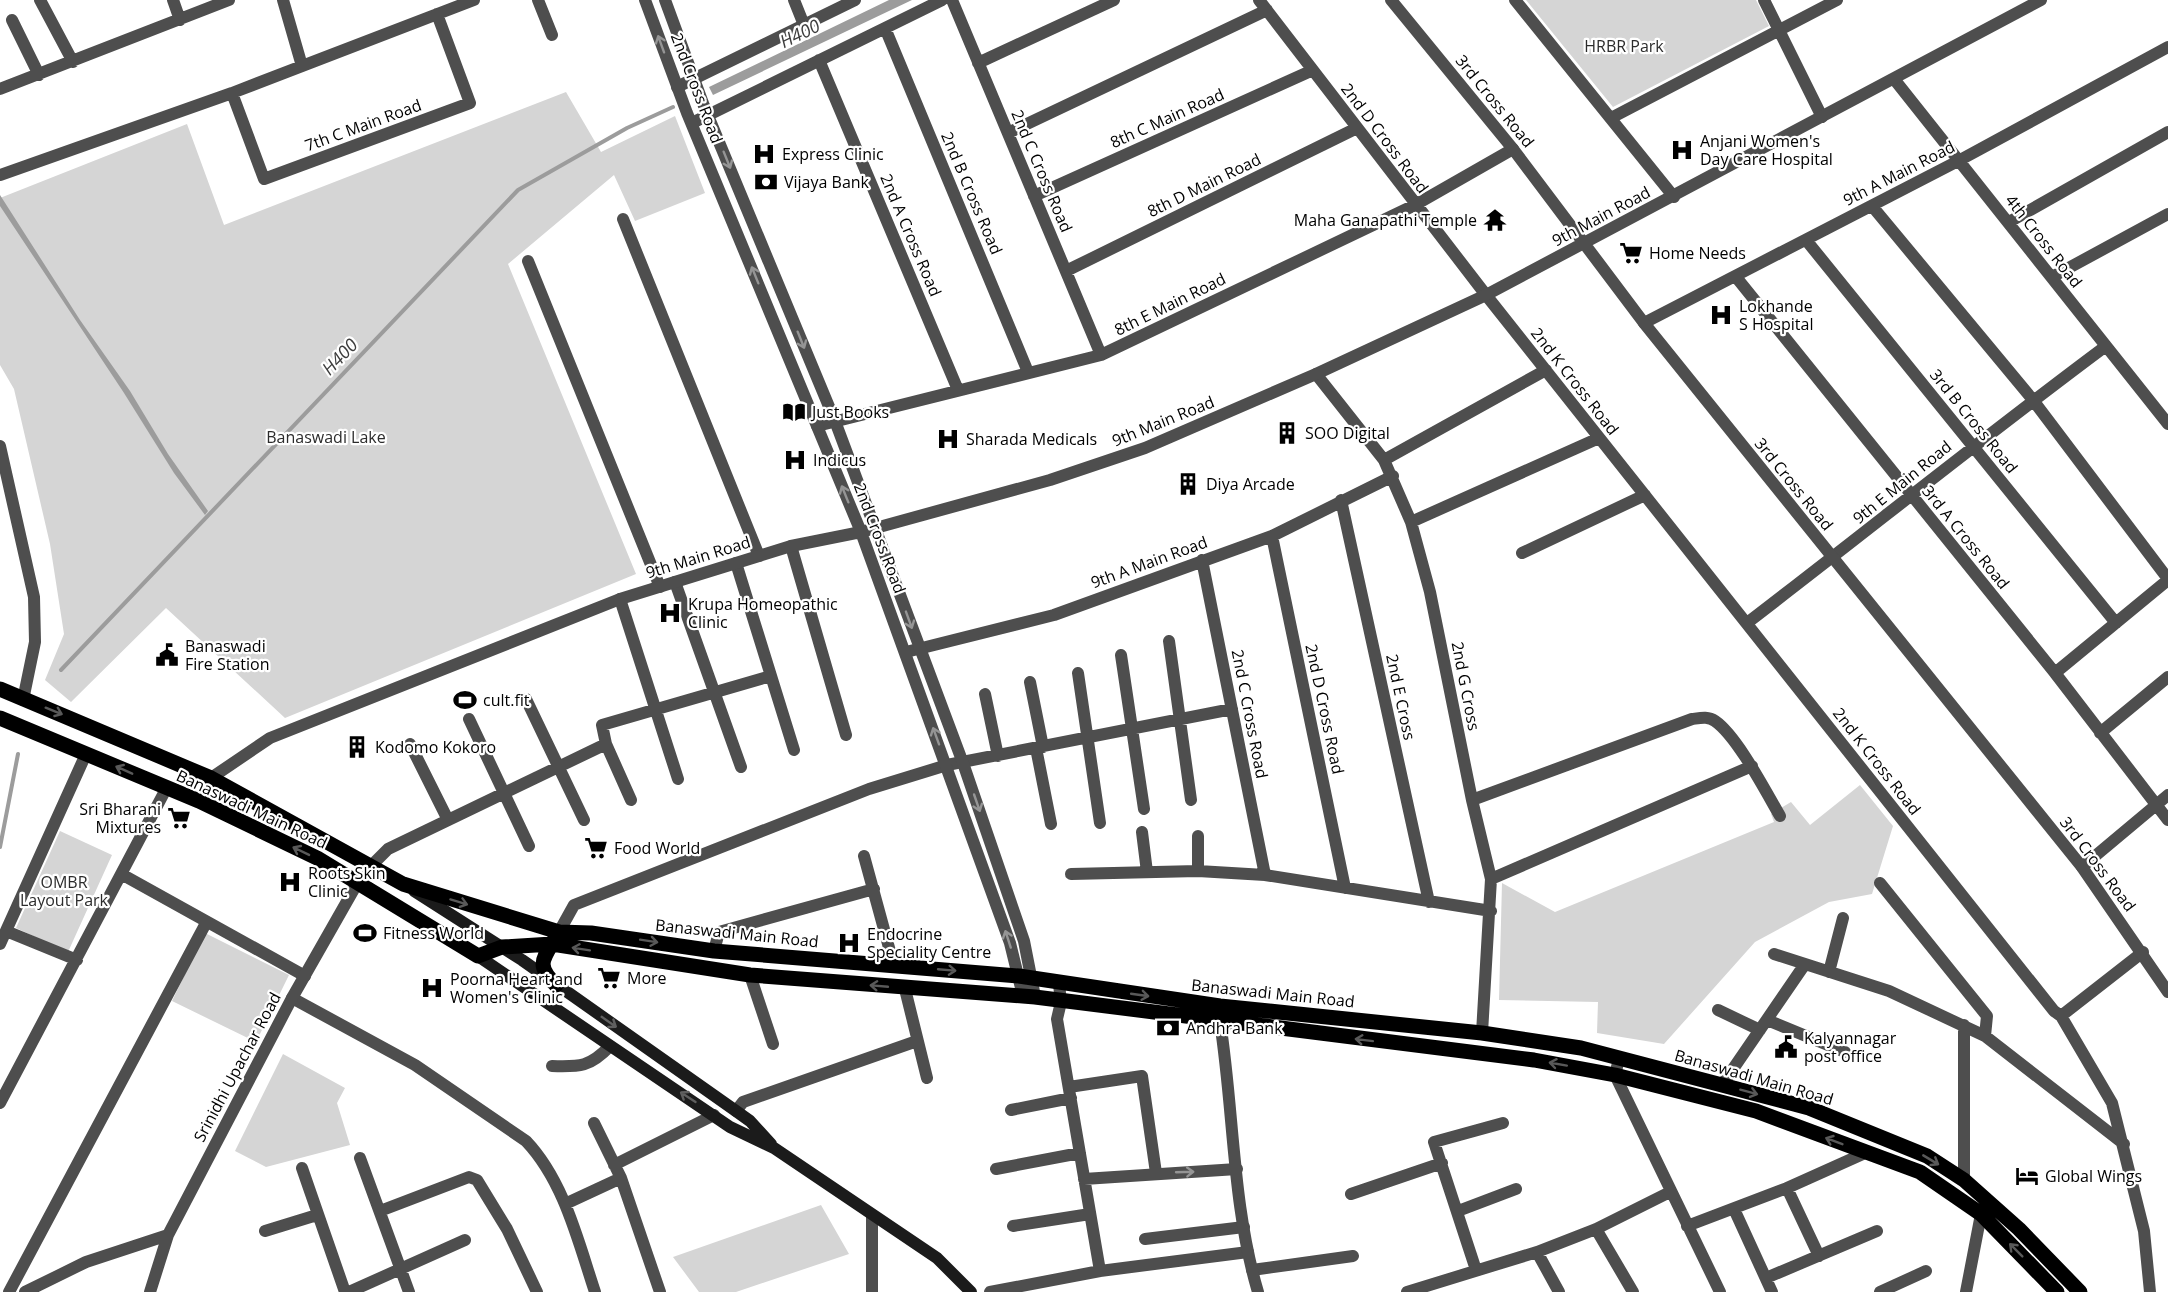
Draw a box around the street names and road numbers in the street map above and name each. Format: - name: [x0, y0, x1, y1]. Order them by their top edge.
- street label: 2nd Cross Road: [666, 30, 728, 146]
- street label: 3rd Cross Road: [1451, 50, 1539, 152]
- street label: 2nd D Cross Road: [1336, 78, 1434, 198]
- street label: 8th C Main Road: [1107, 83, 1227, 153]
- street label: 7th C Main Road: [302, 94, 424, 156]
- street label: 2nd C Cross Road: [1006, 106, 1078, 236]
- street label: 2nd B Cross Road: [936, 128, 1008, 258]
- street label: 9th A Main Road: [1839, 135, 1959, 211]
- street label: 8th D Main Road: [1143, 148, 1265, 222]
- street label: 2nd A Cross Road: [875, 170, 947, 300]
- street label: 9th Main Road: [1548, 181, 1654, 251]
- street label: 4th Cross Road: [2001, 190, 2087, 292]
- street label: 8th E Main Road: [1111, 268, 1229, 340]
- street label: 2nd K Cross Road: [1526, 323, 1624, 439]
- street label: 3rd B Cross Road: [1925, 364, 2023, 478]
- street label: 9th Main Road: [1109, 391, 1217, 451]
- street label: 3rd Cross Road: [1750, 433, 1838, 535]
- street label: 9th E Main Road: [1848, 435, 1956, 529]
- street label: 2nd Cross Road: [849, 480, 911, 596]
- street label: 3rd A Cross Road: [1917, 480, 2015, 594]
- street label: 9th Main Road: [643, 531, 753, 583]
- street label: 9th A Main Road: [1088, 531, 1210, 593]
- street label: 2nd G Cross: [1447, 640, 1485, 732]
- street label: 2nd D Cross Road: [1300, 642, 1350, 776]
- street label: 2nd C Cross Road: [1227, 648, 1273, 780]
- street label: 2nd E Cross: [1381, 652, 1421, 742]
- street label: 2nd K Cross Road: [1828, 703, 1926, 819]
- street label: Banaswadi Main Road: [173, 764, 331, 854]
- street label: 3rd Cross Road: [2055, 812, 2141, 916]
- street label: Banaswadi Main Road: [654, 913, 820, 953]
- street label: Banaswadi Main Road: [1190, 973, 1356, 1013]
- street label: Srinidhi Upachar Road: [188, 988, 286, 1146]
- street label: Banaswadi Main Road: [1672, 1044, 1836, 1110]

